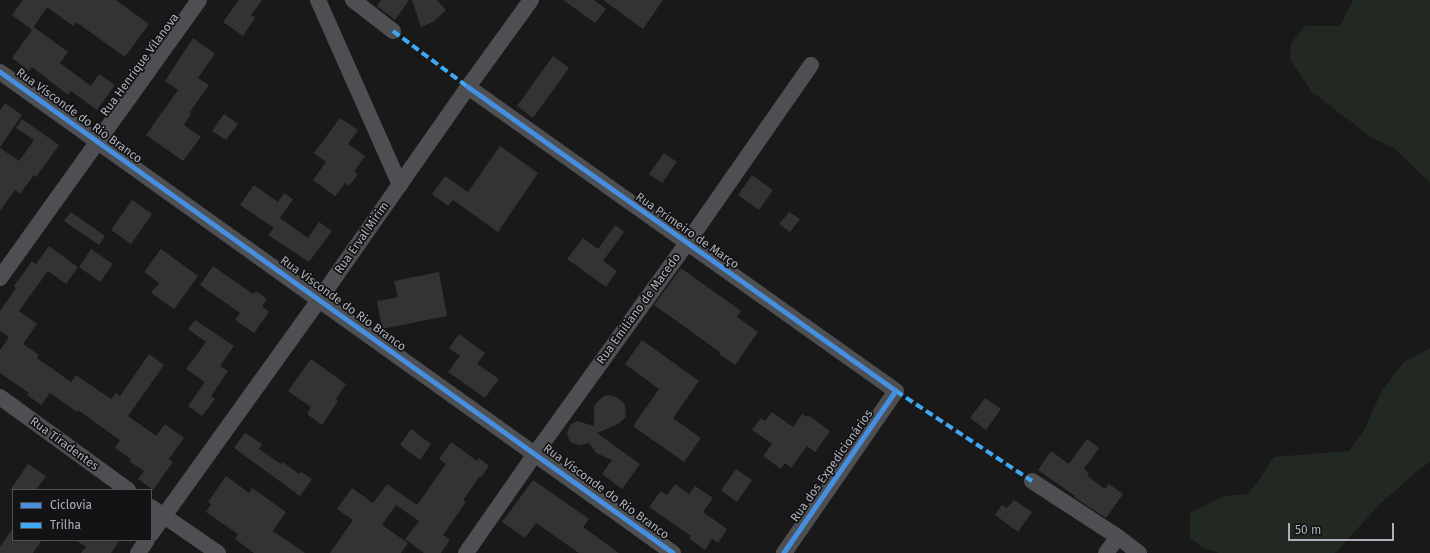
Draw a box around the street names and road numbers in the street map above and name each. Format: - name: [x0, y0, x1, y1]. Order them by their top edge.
- street label: Rua Henrique Vilanova: [98, 11, 182, 119]
- street label: Rua Visconde do Rio Branco: [13, 66, 145, 166]
- street label: Rua Primeiro de Março: [633, 190, 741, 272]
- street label: Rua Erval Mirim: [332, 199, 392, 277]
- street label: Rua Emiliano de Macedo: [594, 251, 684, 367]
- street label: Rua Visconde do Rio Branco: [277, 254, 409, 354]
- street label: Rua dos Expedicionários: [788, 407, 876, 525]
- street label: Rua Tiradentes: [27, 414, 101, 474]
- street label: Rua Visconde do Rio Branco: [540, 442, 672, 542]

